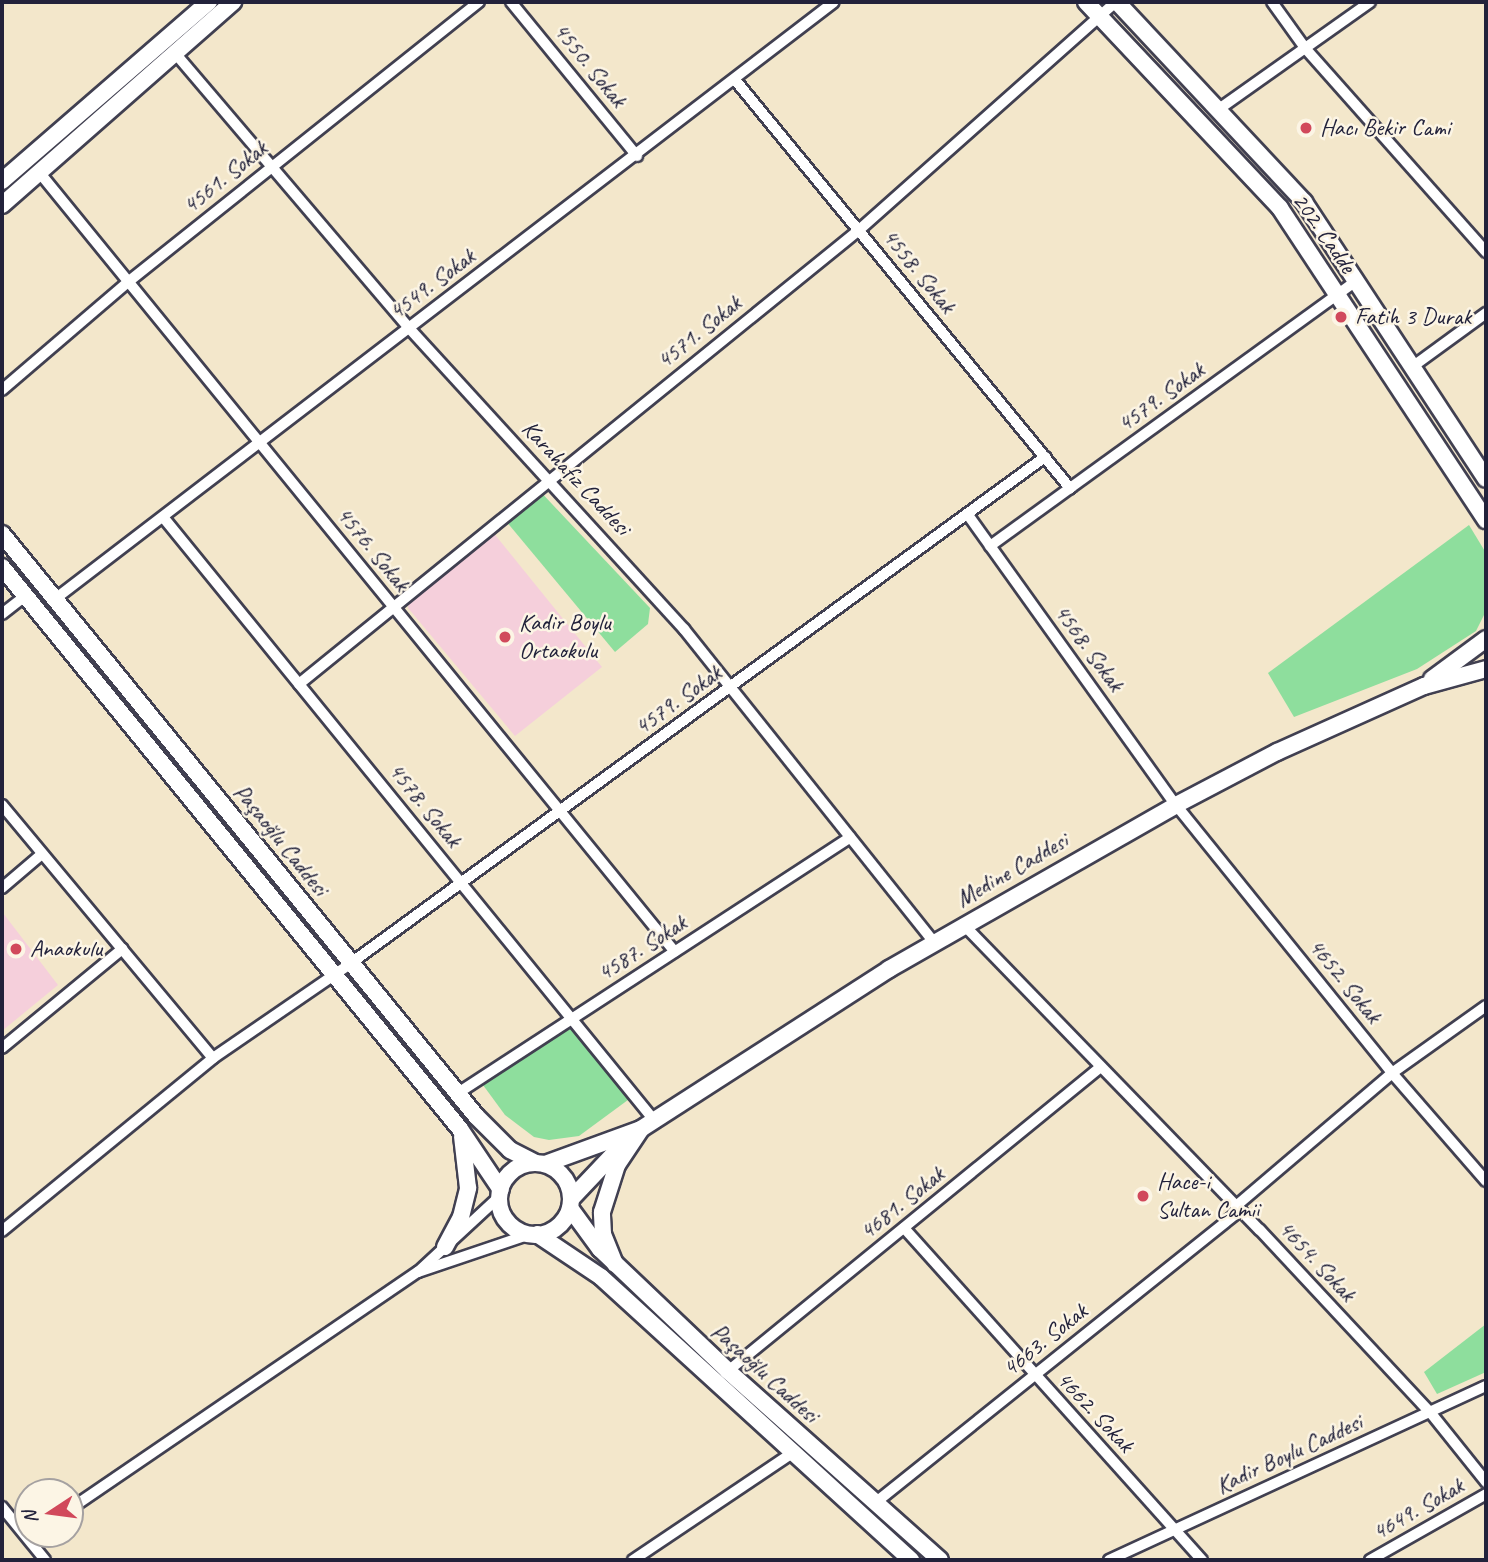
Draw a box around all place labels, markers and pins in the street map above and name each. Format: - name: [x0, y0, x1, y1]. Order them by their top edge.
- place label: Hacı Bekir Cami: [1320, 114, 1451, 142]
- marker: Hacı Bekir Cami: [1298, 120, 1314, 136]
- place label: Fatih 3 Durak: [1355, 303, 1471, 331]
- marker: Fatih 3 Durak: [1333, 309, 1349, 325]
- place label: Kadir Boylu Ortaokulu: [519, 609, 611, 665]
- marker: Kadir Boylu Ortaokulu: [497, 629, 513, 645]
- place label: Anaokulu: [30, 935, 102, 963]
- marker: Anaokulu: [8, 941, 24, 957]
- place label: Hace-i Sultan Camii: [1157, 1168, 1260, 1224]
- marker: Hace-i Sultan Camii: [1135, 1188, 1151, 1204]

